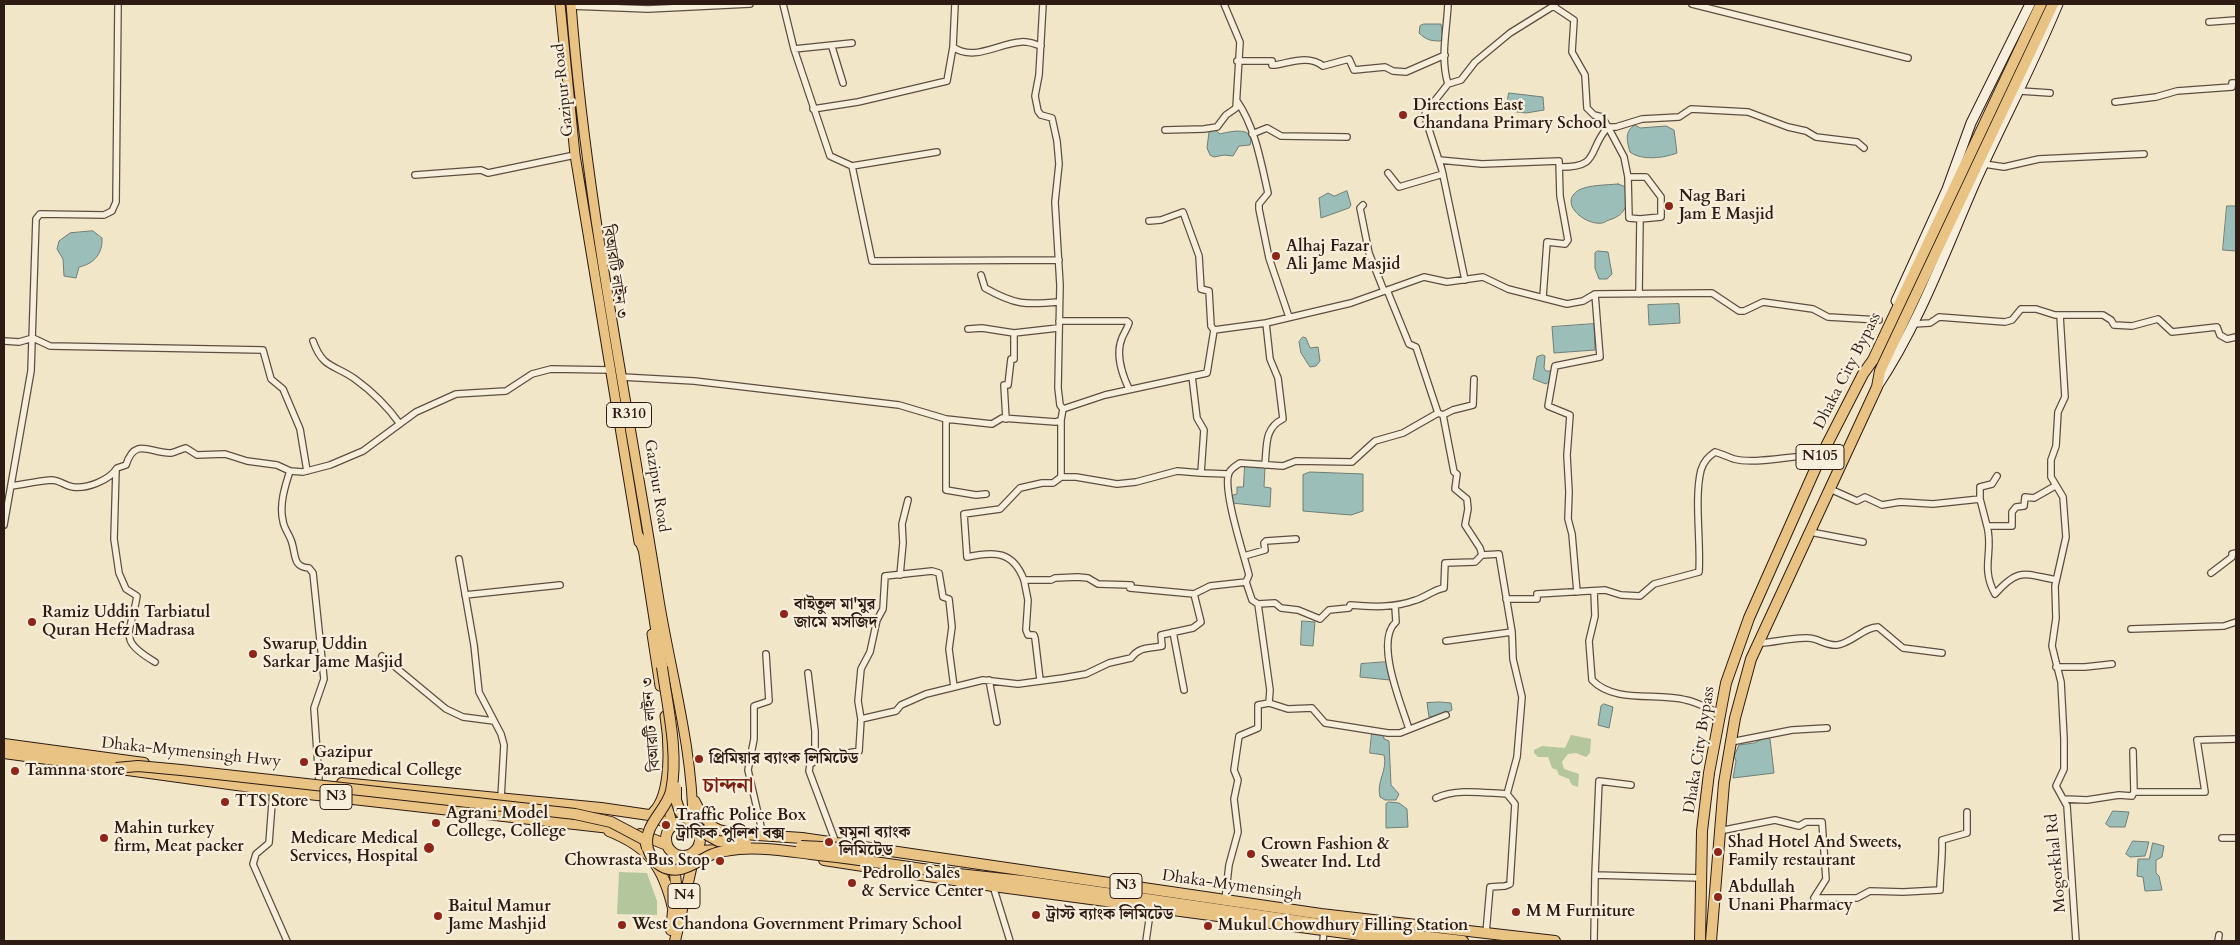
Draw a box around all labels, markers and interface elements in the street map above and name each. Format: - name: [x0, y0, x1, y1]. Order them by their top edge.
- street label: Gazipur Road: [550, 42, 578, 138]
- place label: Directions East Chandana Primary School: [1413, 96, 1607, 134]
- marker: Directions East Chandana Primary School: [1397, 109, 1409, 121]
- place label: Nag Bari Jam E Masjid: [1679, 187, 1774, 225]
- marker: Nag Bari Jam E Masjid: [1663, 200, 1675, 212]
- street label: বিআরটি লাইন ৩: [597, 224, 631, 320]
- place label: Alhaj Fazar Ali Jame Masjid: [1286, 237, 1400, 275]
- marker: Alhaj Fazar Ali Jame Masjid: [1270, 250, 1282, 262]
- street label: Dhaka City Bypass: [1810, 309, 1886, 433]
- road number: R310: [606, 402, 652, 428]
- street label: Gazipur Road: [639, 438, 673, 534]
- road number: N105: [1796, 444, 1844, 470]
- place label: বাইতুল মা'মুর জামে মসজিদ: [794, 595, 877, 633]
- place label: Ramiz Uddin Tarbiatul Quran Hefz Madrasa: [42, 603, 210, 641]
- marker: বাইতুল মা'মুর জামে মসজিদ: [778, 608, 790, 620]
- marker: Ramiz Uddin Tarbiatul Quran Hefz Madrasa: [26, 616, 38, 628]
- place label: Swarup Uddin Sarkar Jame Masjid: [263, 635, 403, 673]
- marker: Swarup Uddin Sarkar Jame Masjid: [247, 648, 259, 660]
- street label: বিআরটি লাইন ৩: [638, 676, 666, 772]
- street label: Dhaka City Bypass: [1680, 685, 1720, 815]
- street label: Dhaka-Mymensingh Hwy: [100, 734, 282, 772]
- place label: Gazipur Paramedical College: [314, 743, 462, 781]
- place label: প্রিমিয়ার ব্যাংক লিমিটেড: [709, 749, 858, 769]
- marker: প্রিমিয়ার ব্যাংক লিমিটেড: [693, 753, 705, 765]
- marker: Gazipur Paramedical College: [298, 756, 310, 768]
- place label: Tamnna store: [25, 761, 125, 781]
- marker: Tamnna store: [9, 765, 21, 777]
- district label: চান্দনা: [703, 774, 753, 800]
- road number: N3: [320, 784, 352, 810]
- place label: TTS Store: [235, 792, 309, 812]
- marker: TTS Store: [219, 796, 231, 808]
- place label: Agrani Model College, College: [446, 804, 566, 842]
- place label: Traffic Police Box ট্রাফিক পুলিশ বক্স: [676, 806, 806, 844]
- street label: Mogorkhal Rd: [2043, 813, 2071, 913]
- marker: Agrani Model College, College: [430, 817, 442, 829]
- place label: Mahin turkey firm, Meat packer: [114, 819, 244, 857]
- marker: Traffic Police Box ট্রাফিক পুলিশ বক্স: [660, 819, 672, 831]
- place label: যমুনা ব্যাংক লিমিটেড: [839, 823, 910, 861]
- place label: Medicare Medical Services, Hospital: [290, 829, 418, 867]
- marker: Mahin turkey firm, Meat packer: [98, 832, 110, 844]
- place label: Shad Hotel And Sweets, Family restaurant: [1728, 833, 1902, 871]
- place label: Crown Fashion & Sweater Ind. Ltd: [1261, 835, 1390, 873]
- marker: যমুনা ব্যাংক লিমিটেড: [823, 836, 835, 848]
- marker: Medicare Medical Services, Hospital: [422, 841, 436, 855]
- marker: Shad Hotel And Sweets, Family restaurant: [1712, 846, 1724, 858]
- marker: Crown Fashion & Sweater Ind. Ltd: [1245, 848, 1257, 860]
- place label: Chowrasta Bus Stop: [564, 851, 710, 871]
- marker: Chowrasta Bus Stop: [714, 855, 726, 867]
- place label: Pedrollo Sales & Service Center: [862, 864, 983, 902]
- street label: Dhaka-Mymensingh: [1161, 867, 1303, 905]
- road number: N3: [1110, 874, 1142, 898]
- marker: Pedrollo Sales & Service Center: [846, 877, 858, 889]
- place label: Abdullah Unani Pharmacy: [1728, 878, 1853, 916]
- road number: N4: [668, 884, 700, 908]
- marker: Abdullah Unani Pharmacy: [1712, 891, 1724, 903]
- place label: Baitul Mamur Jame Mashjid: [448, 897, 551, 935]
- place label: M M Furniture: [1526, 902, 1635, 922]
- place label: ট্রাস্ট ব্যাংক লিমিটেড: [1046, 905, 1173, 925]
- marker: M M Furniture: [1510, 906, 1522, 918]
- marker: ট্রাস্ট ব্যাংক লিমিটেড: [1030, 909, 1042, 921]
- marker: Baitul Mamur Jame Mashjid: [432, 910, 444, 922]
- place label: West Chandona Government Primary School: [632, 915, 962, 935]
- place label: Mukul Chowdhury Filling Station: [1218, 916, 1468, 936]
- marker: West Chandona Government Primary School: [616, 919, 628, 931]
- marker: Mukul Chowdhury Filling Station: [1202, 920, 1214, 932]

